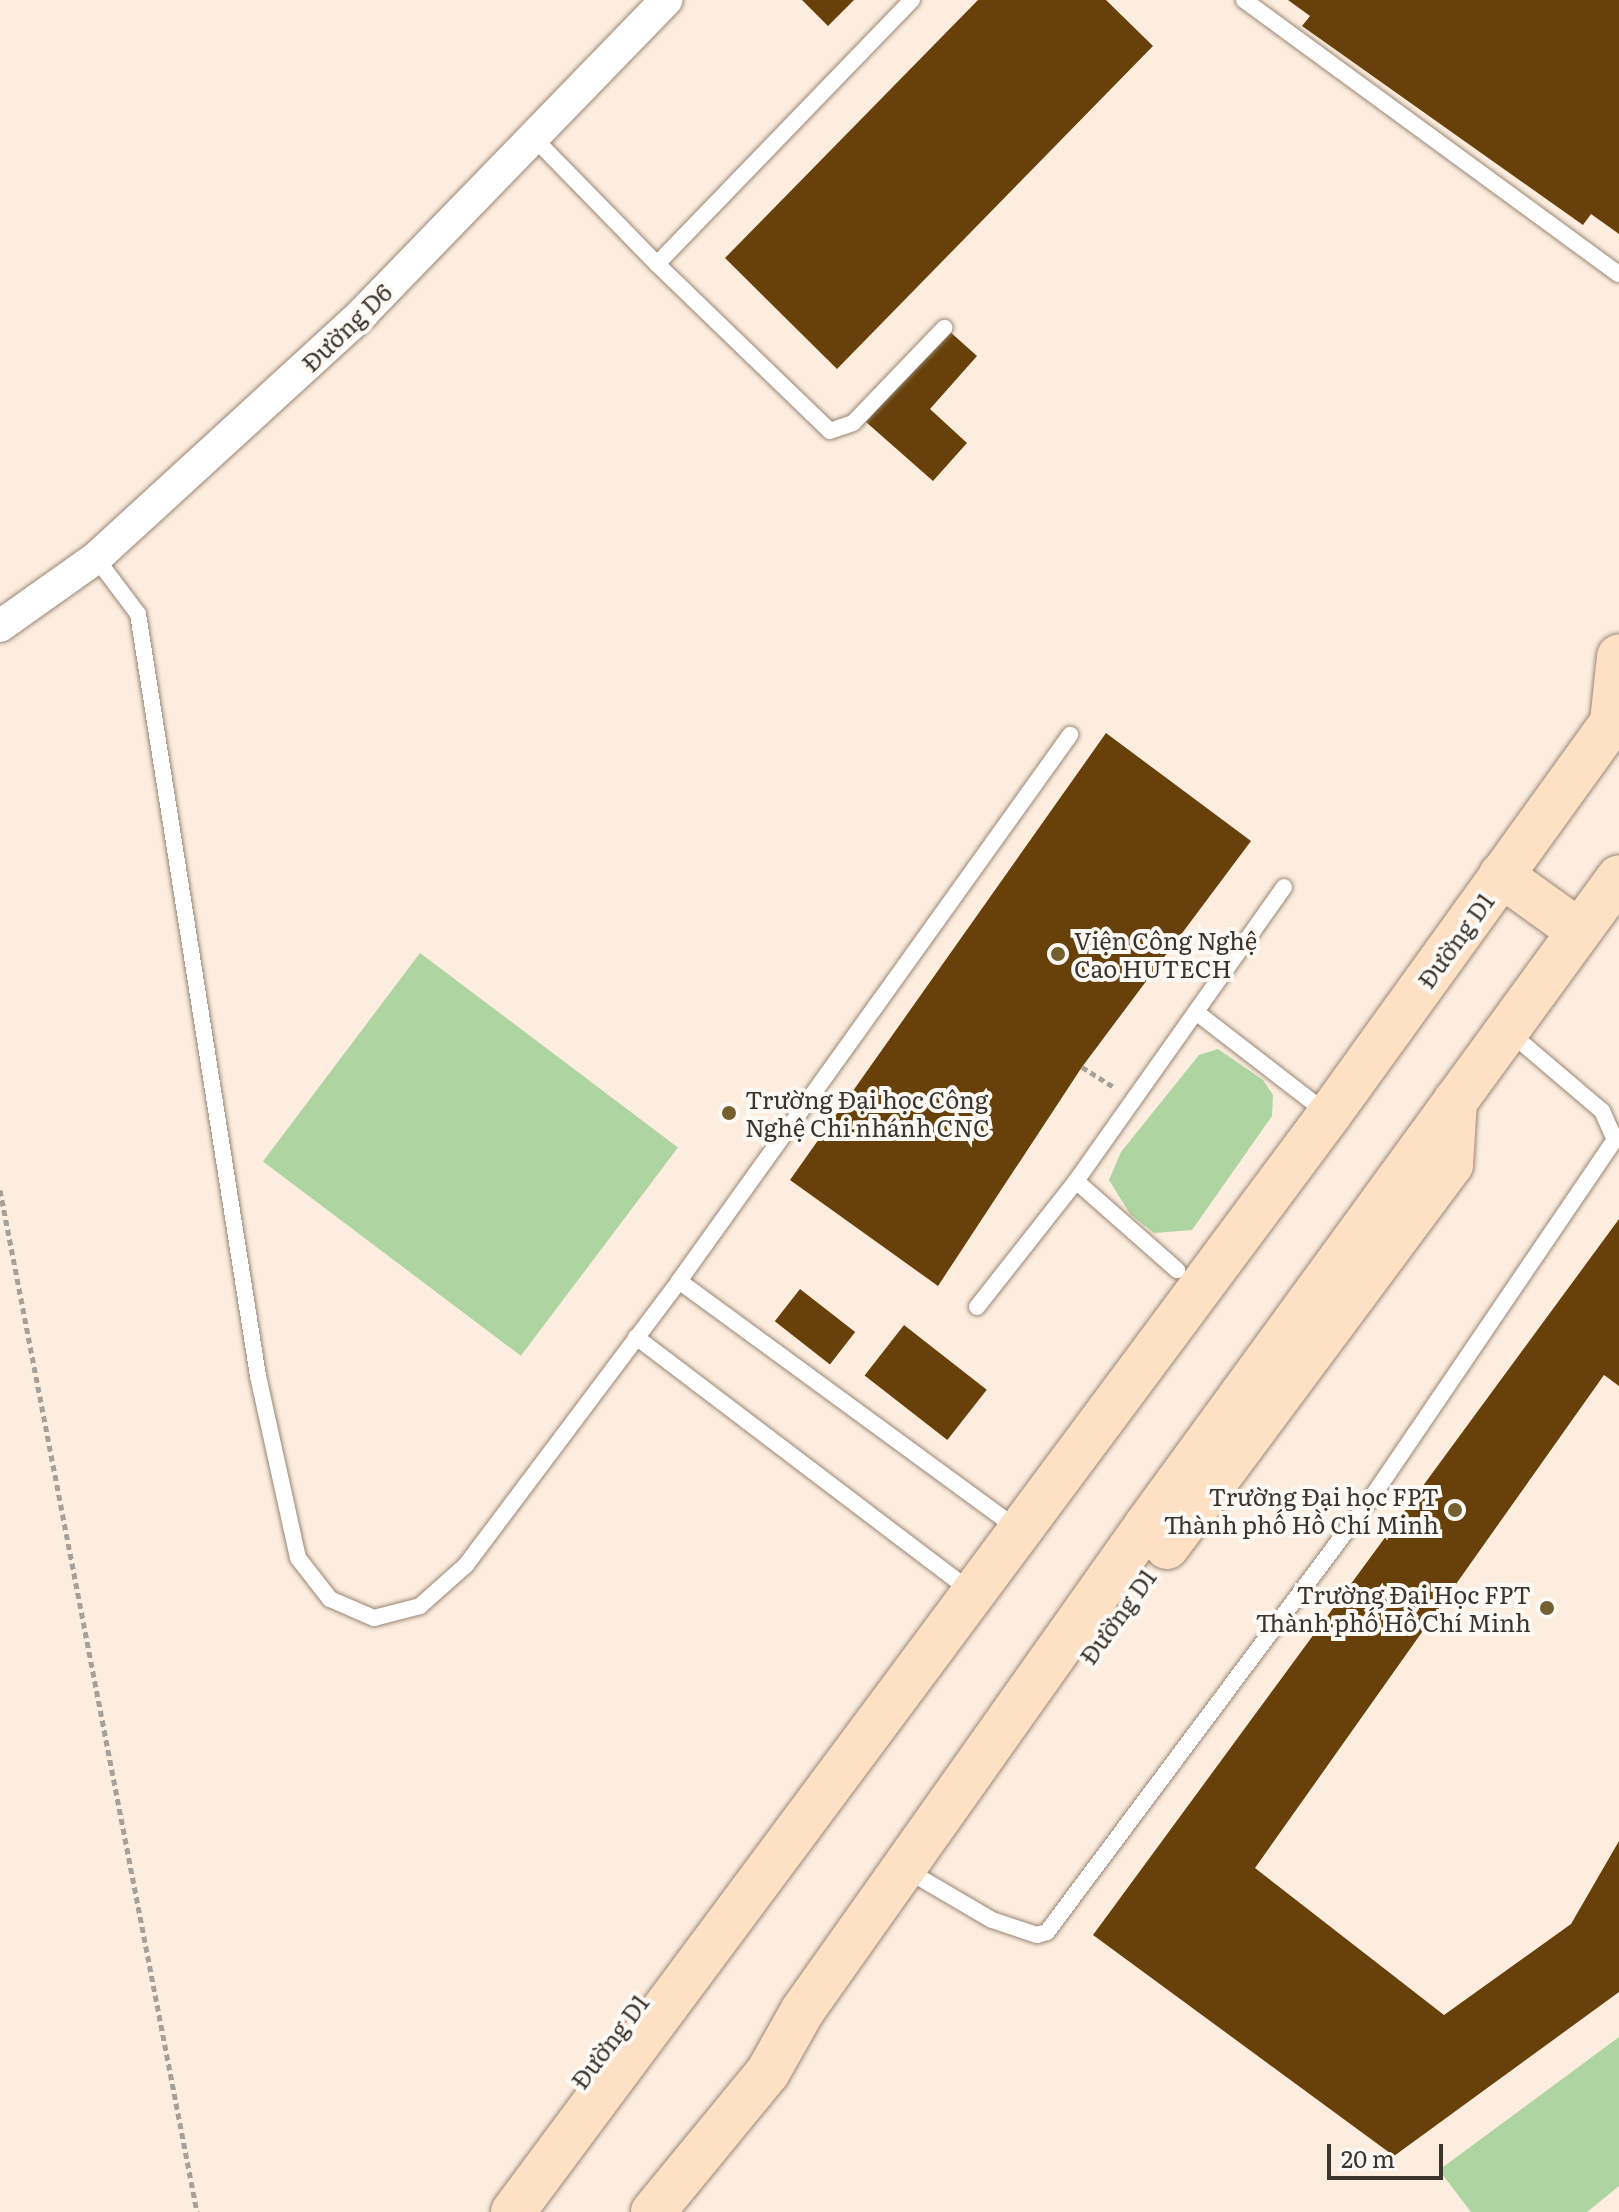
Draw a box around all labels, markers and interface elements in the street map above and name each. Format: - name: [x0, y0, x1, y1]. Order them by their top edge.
- street label: Đường D6: [295, 277, 397, 377]
- street label: Đường D1: [1411, 887, 1499, 993]
- place label: Viện Công Nghệ Cao HUTECH: [1074, 926, 1257, 982]
- marker: Viện Công Nghệ Cao HUTECH: [1049, 945, 1067, 963]
- place label: Trường Đại học Công Nghệ Chi nhánh CNC: [745, 1085, 990, 1141]
- marker: Trường Đại học Công Nghệ Chi nhánh CNC: [720, 1104, 738, 1122]
- place label: Trường Đại học FPT Thành phố Hồ Chí Minh: [1163, 1482, 1439, 1538]
- marker: Trường Đại học FPT Thành phố Hồ Chí Minh: [1446, 1501, 1464, 1519]
- street label: Đường D1: [1073, 1563, 1161, 1669]
- place label: Trường Đại Học FPT Thành phố Hồ Chí Minh: [1255, 1580, 1531, 1636]
- marker: Trường Đại Học FPT Thành phố Hồ Chí Minh: [1538, 1599, 1556, 1617]
- street label: Đường D1: [564, 1988, 654, 2094]
- scale bar: [1331, 2128, 1447, 2178]
- text: 20 m: [1341, 2140, 1395, 2175]

